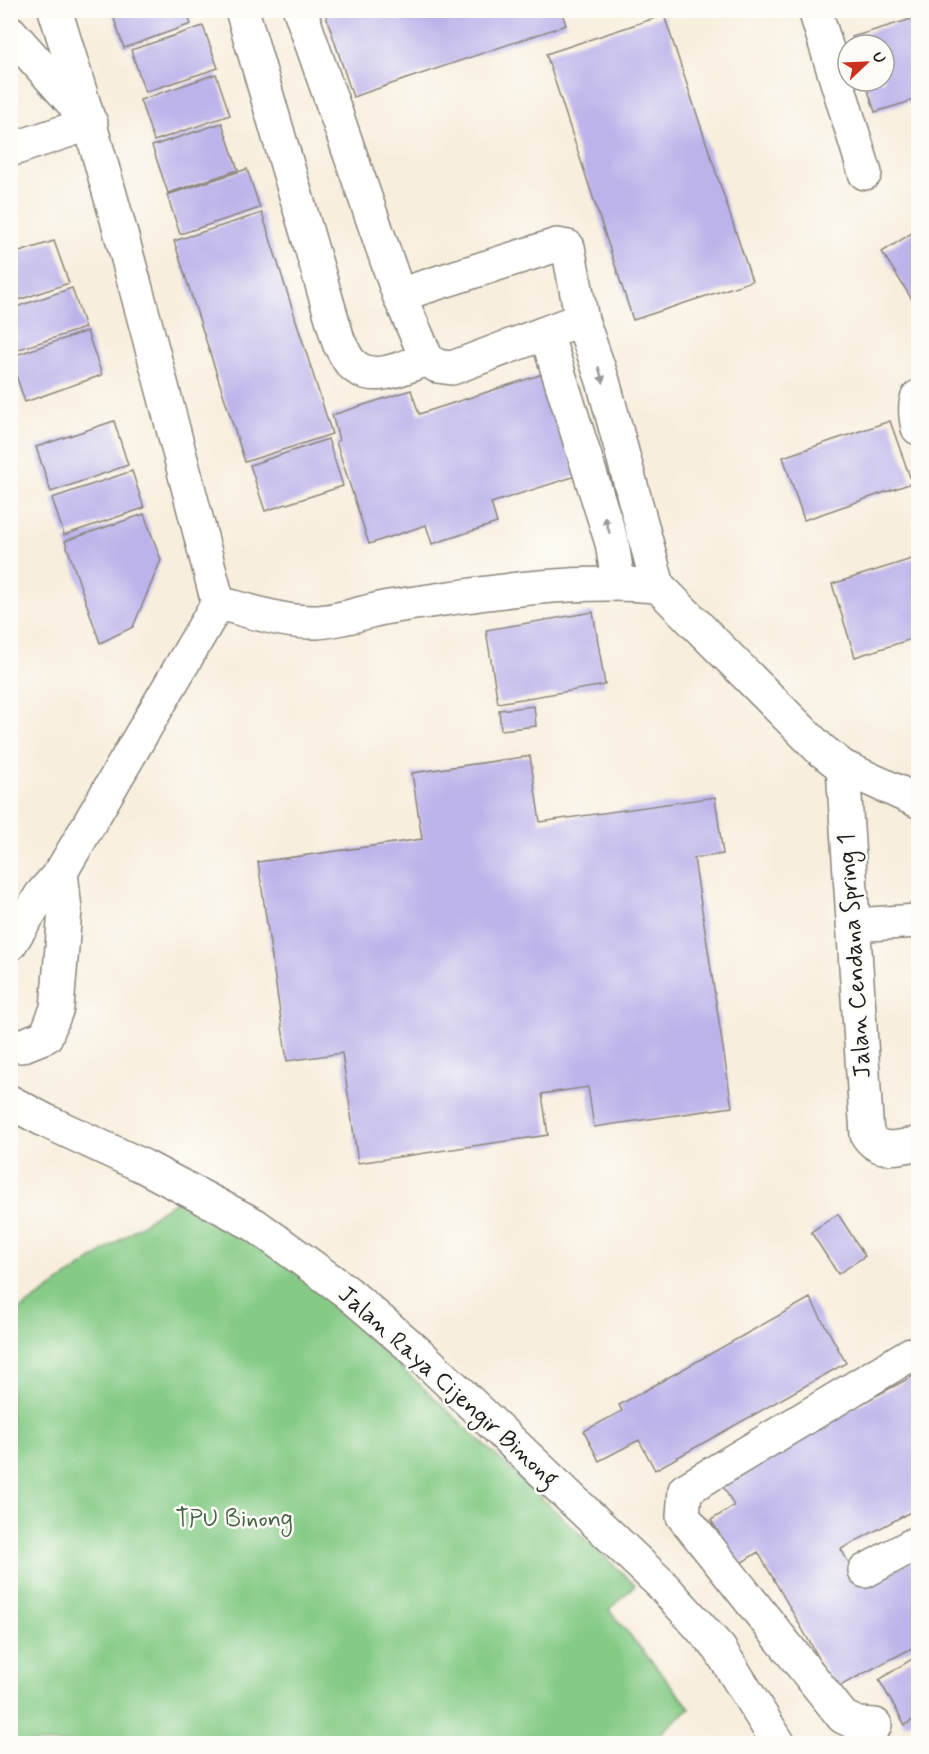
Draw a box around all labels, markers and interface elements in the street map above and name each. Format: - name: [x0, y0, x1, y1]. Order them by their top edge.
- north arrow: [836, 33, 896, 93]
- text: U: [867, 49, 890, 67]
- one-way arrow: [597, 366, 606, 384]
- one-way arrow: [602, 516, 611, 534]
- street label: Jalan Cendana Spring 1: [831, 833, 881, 1079]
- street label: Jalan Raya Cijengir Binong: [329, 1279, 565, 1497]
- park label: TPU Binong: [175, 1504, 293, 1537]

